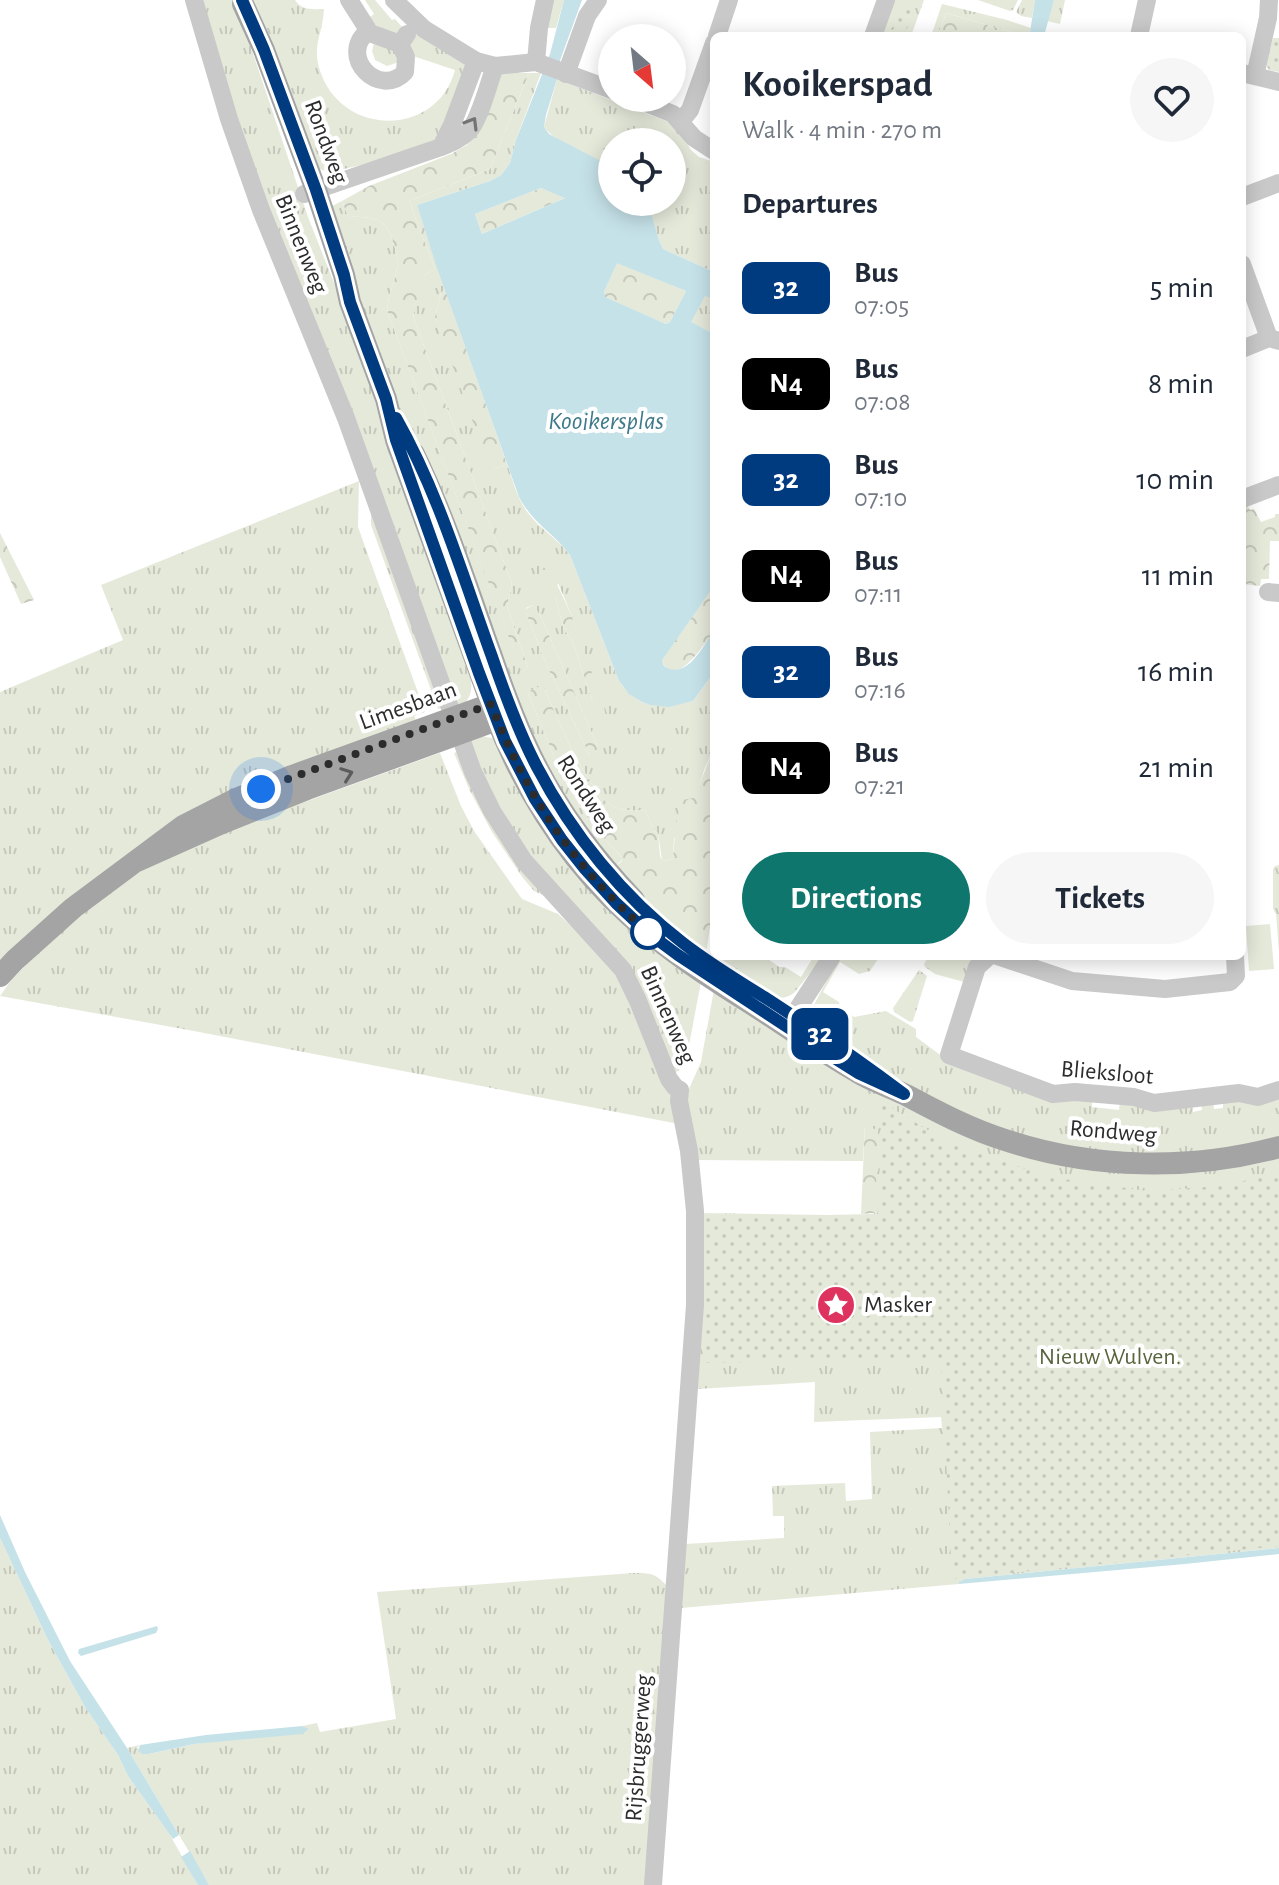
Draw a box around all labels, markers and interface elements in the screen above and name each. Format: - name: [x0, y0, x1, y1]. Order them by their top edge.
- north arrow: [598, 24, 686, 112]
- map controls: [598, 24, 686, 216]
- button: heart: [1130, 58, 1214, 142]
- text: Kooikerspad: [742, 66, 933, 104]
- street label: Rondweg: [300, 97, 352, 187]
- one-way arrow: [462, 117, 478, 132]
- text: Walk · 4 min · 270 m: [742, 117, 942, 143]
- button: locate: [598, 128, 686, 216]
- text: Departures: [742, 189, 878, 219]
- street label: Binnenweg: [270, 191, 332, 297]
- text: Bus: [854, 258, 899, 288]
- text: 5 min: [1150, 273, 1214, 303]
- text: 32: [773, 274, 799, 302]
- text: 07:05: [854, 293, 909, 319]
- text: Bus: [854, 354, 899, 384]
- text: 8 min: [1148, 369, 1214, 399]
- text: N4: [769, 370, 803, 398]
- text: 07:08: [854, 389, 911, 415]
- water label: Kooikersplas: [548, 408, 664, 434]
- text: Bus: [854, 450, 899, 480]
- text: 10 min: [1136, 465, 1214, 495]
- text: 32: [773, 466, 799, 494]
- text: 07:10: [854, 485, 907, 511]
- text: Bus: [854, 546, 899, 576]
- text: 11 min: [1142, 561, 1214, 591]
- text: N4: [769, 562, 803, 590]
- text: 07:11: [854, 581, 902, 607]
- text: Bus: [854, 642, 899, 672]
- text: 16 min: [1138, 657, 1214, 687]
- text: 32: [773, 658, 799, 686]
- street label: Limesbaan: [356, 677, 460, 735]
- text: 07:16: [854, 677, 906, 703]
- text: Bus: [854, 738, 899, 768]
- street label: Rondweg: [552, 751, 620, 837]
- text: 21 min: [1138, 753, 1214, 783]
- text: N4: [769, 754, 803, 782]
- one-way arrow: [339, 768, 353, 784]
- your location: [241, 769, 281, 809]
- text: 07:21: [854, 773, 905, 799]
- button: Directions: [742, 852, 970, 944]
- button: Tickets: [986, 852, 1214, 944]
- unlabelled marker: [631, 915, 665, 949]
- street label: Binnenweg: [636, 962, 700, 1068]
- line badge: 32: [784, 1008, 856, 1060]
- text: 32: [807, 1020, 833, 1048]
- street label: Blieksloot: [1060, 1057, 1155, 1089]
- street label: Rondweg: [1069, 1116, 1158, 1148]
- place icon: Masker: [815, 1284, 857, 1326]
- place label: Masker: [864, 1293, 932, 1317]
- park label: Nieuw Wulven.: [1039, 1345, 1181, 1369]
- street label: Rijsbruggerweg: [622, 1673, 656, 1822]

